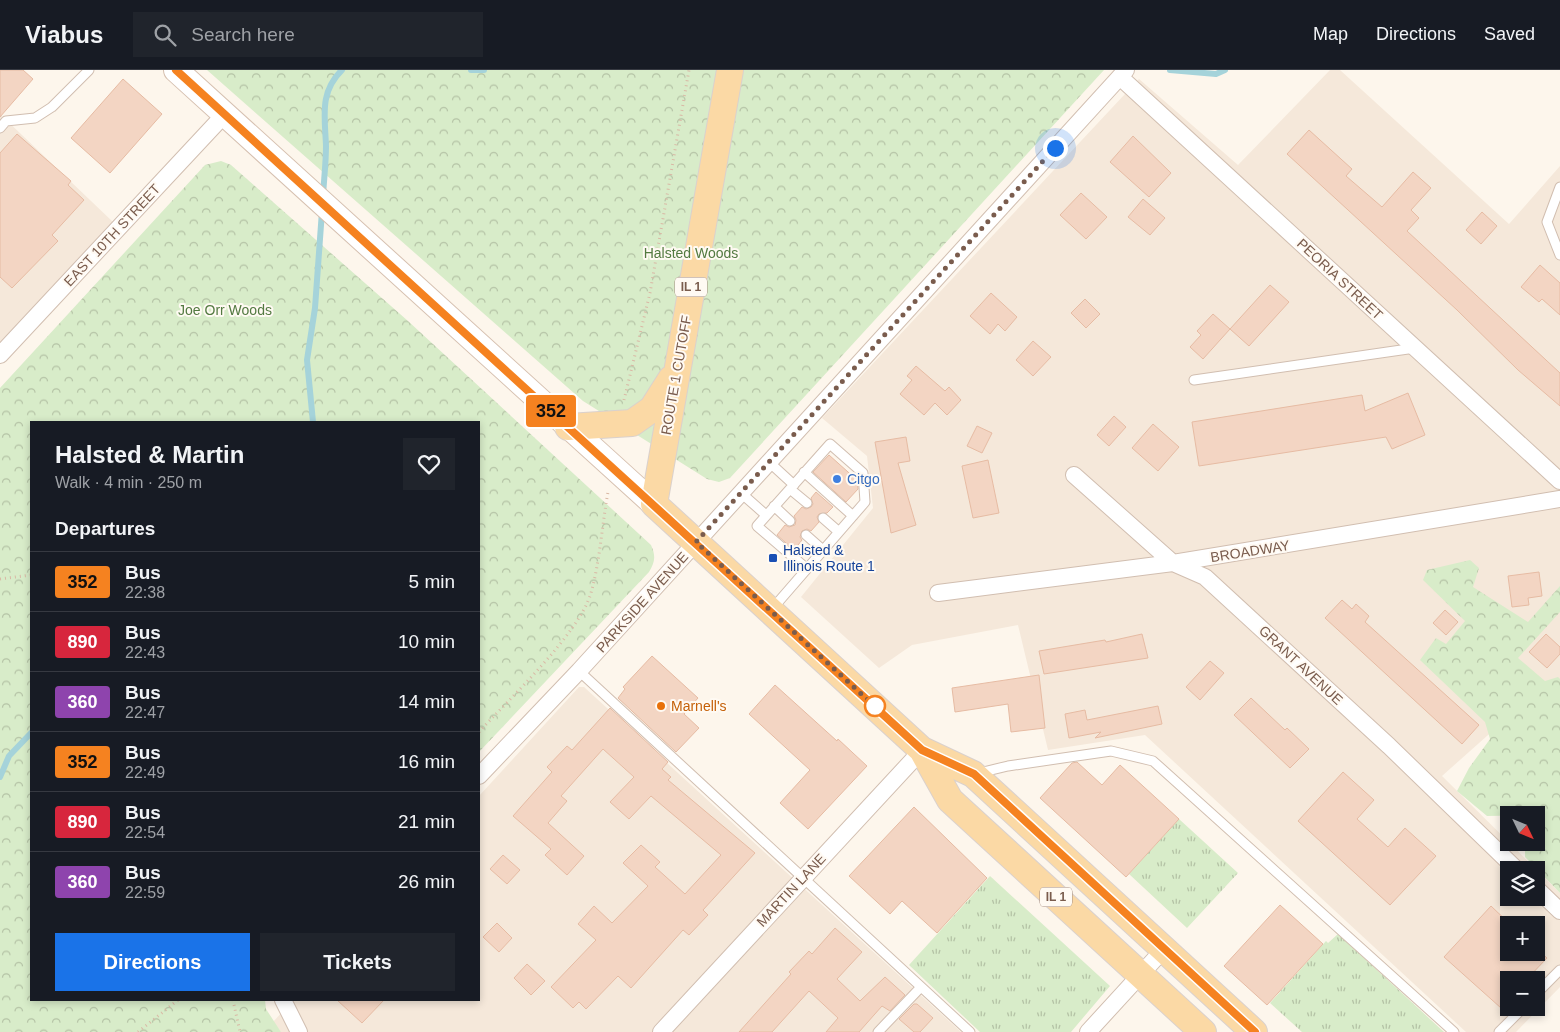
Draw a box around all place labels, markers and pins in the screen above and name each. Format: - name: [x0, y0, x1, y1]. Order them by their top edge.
- place label: Citgo: [847, 471, 880, 487]
- marker: Citgo: [831, 473, 843, 485]
- place label: Halsted & Illinois Route 1: [783, 542, 875, 574]
- marker: Halsted & Illinois Route 1: [767, 552, 779, 564]
- unlabelled marker: [864, 695, 886, 717]
- place label: Marnell's: [671, 698, 727, 714]
- marker: Marnell's: [655, 700, 667, 712]

